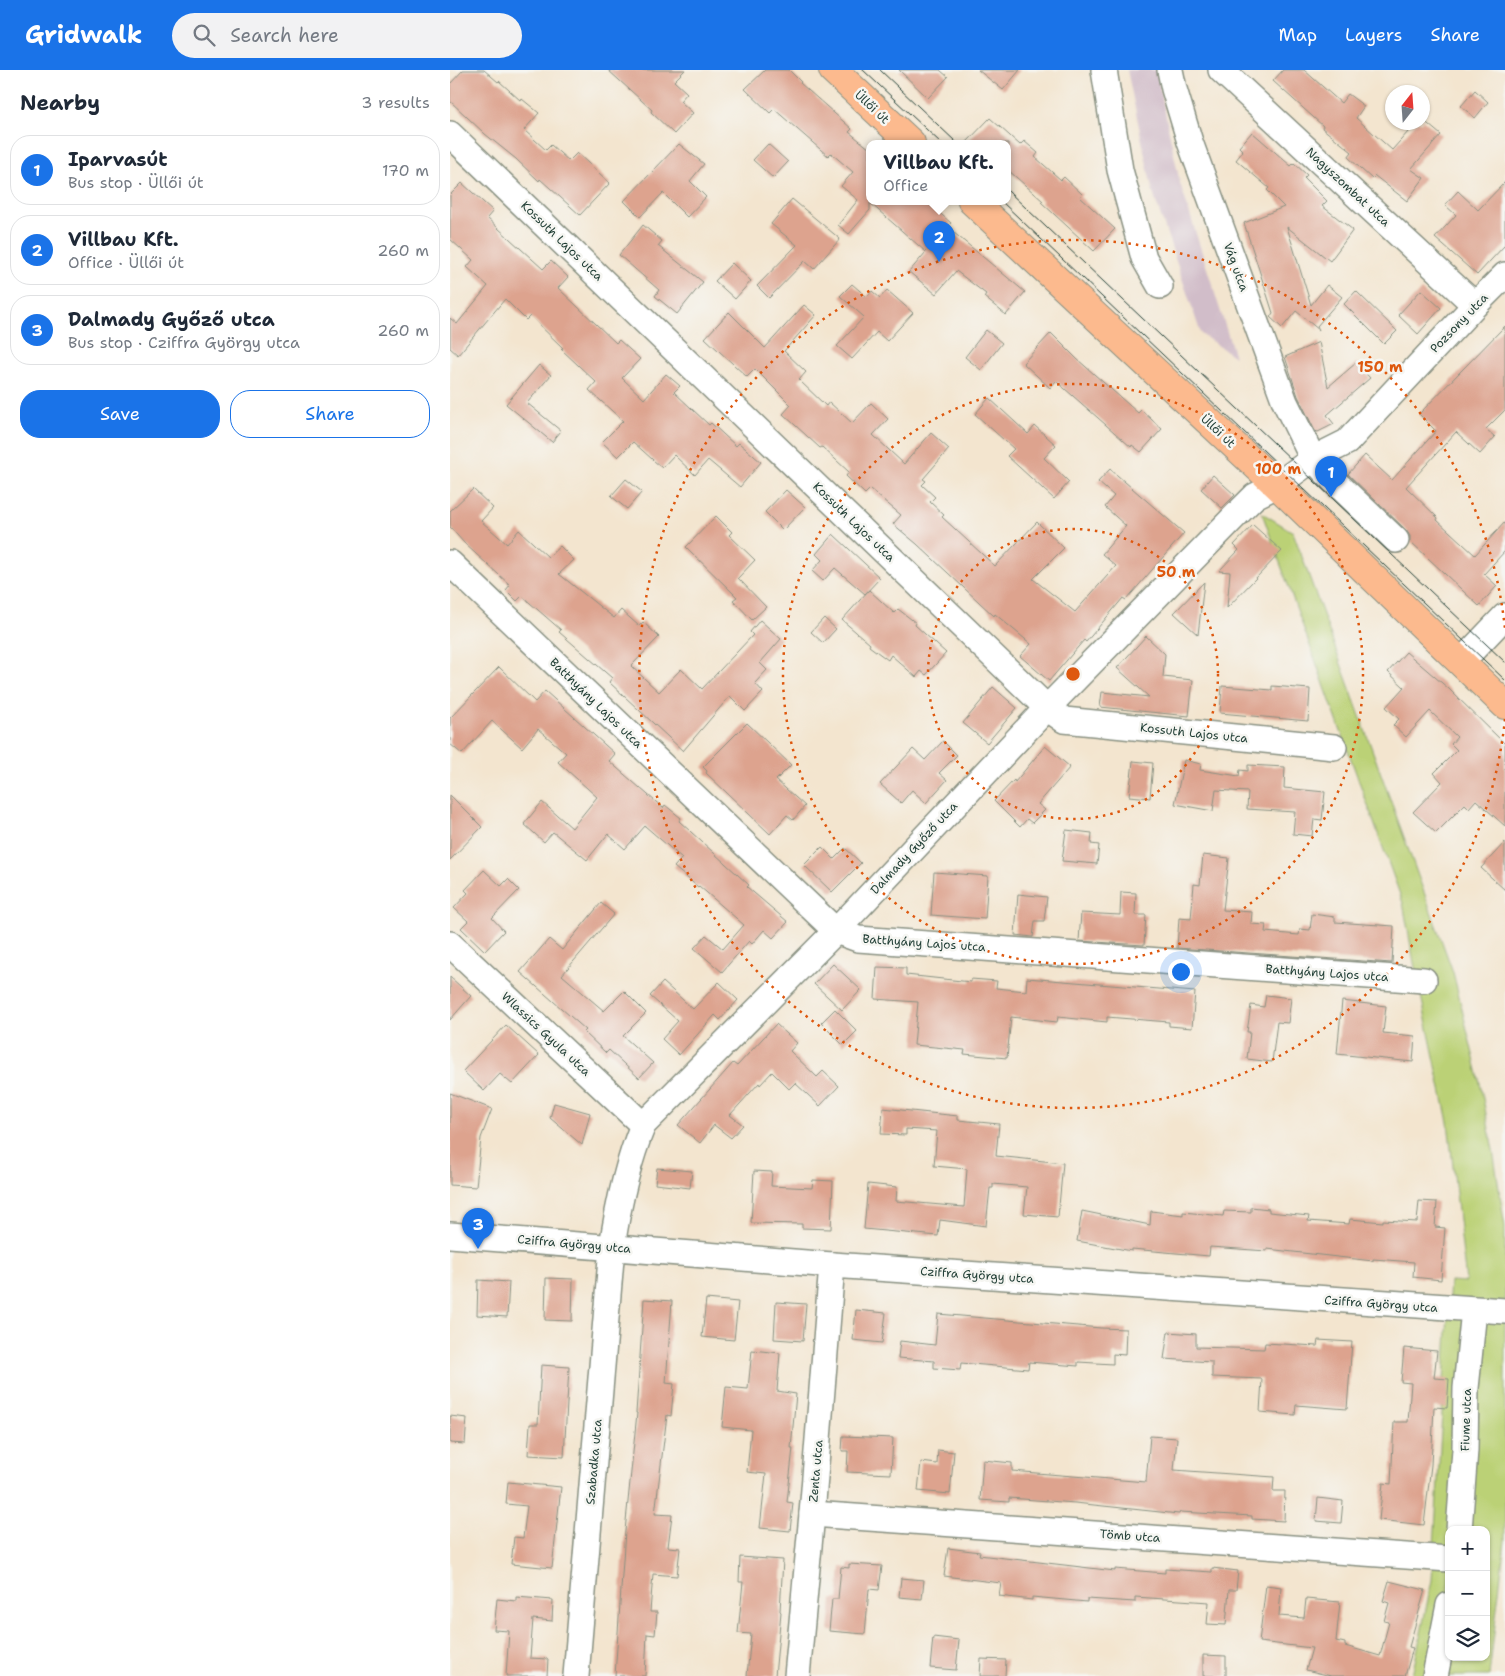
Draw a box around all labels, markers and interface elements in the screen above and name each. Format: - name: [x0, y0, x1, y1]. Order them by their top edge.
- search box: [172, 13, 522, 58]
- text: Gridwalk: [25, 19, 142, 51]
- icon: search: [190, 21, 218, 49]
- text: Search here: [230, 23, 339, 48]
- text: Map: [1279, 23, 1317, 47]
- text: Layers: [1345, 23, 1402, 47]
- text: Share: [1430, 23, 1480, 47]
- north arrow: [1385, 85, 1430, 130]
- street label: Üllői út: [851, 87, 893, 127]
- text: Nearby: [20, 89, 100, 117]
- text: 3 results: [361, 92, 430, 113]
- popup: [866, 140, 1011, 205]
- street label: Nagyszombat utca: [1303, 144, 1394, 230]
- text: Iparvasút: [68, 147, 168, 172]
- text: Villbau Kft.: [883, 150, 994, 175]
- text: 1: [33, 160, 41, 181]
- text: 170 m: [382, 160, 429, 181]
- text: Bus stop · Üllői út: [68, 172, 204, 193]
- text: Office: [883, 175, 928, 196]
- street label: Kossuth Lajos utca: [517, 198, 607, 285]
- pin: 2: [923, 221, 955, 262]
- text: Villbau Kft.: [68, 227, 179, 252]
- text: 2: [31, 240, 43, 261]
- text: 260 m: [377, 240, 429, 261]
- street label: Vág utca: [1220, 240, 1252, 294]
- text: Office · Üllői út: [68, 252, 184, 273]
- street label: Pozsony utca: [1427, 289, 1492, 356]
- text: Dalmady Győző utca: [68, 307, 275, 332]
- text: 3: [31, 320, 43, 341]
- text: 260 m: [377, 320, 429, 341]
- text: Bus stop · Cziffra György utca: [68, 332, 300, 353]
- text: 150 m: [1357, 357, 1403, 377]
- button: Save: [20, 390, 220, 438]
- button: Share: [230, 390, 430, 438]
- street label: Üllői út: [1197, 411, 1239, 451]
- pin: 1: [1315, 456, 1347, 497]
- text: 100 m: [1255, 459, 1301, 479]
- street label: Kossuth Lajos utca: [809, 479, 899, 566]
- text: 50 m: [1157, 562, 1196, 582]
- street label: Batthyány Lajos utca: [546, 654, 646, 752]
- centre of rings: [1064, 665, 1082, 683]
- street label: Kossuth Lajos utca: [1139, 719, 1249, 747]
- street label: Dalmady Győző utca: [867, 798, 961, 898]
- street label: Batthyány Lajos utca: [862, 931, 987, 955]
- your location: [1168, 959, 1194, 985]
- street label: Batthyány Lajos utca: [1265, 961, 1390, 985]
- street label: Wlassics Gyula utca: [498, 989, 594, 1080]
- pin: 3: [462, 1208, 494, 1249]
- street label: Cziffra György utca: [517, 1231, 632, 1257]
- street label: Cziffra György utca: [920, 1263, 1035, 1287]
- street label: Cziffra György utca: [1324, 1292, 1439, 1316]
- street label: Fiume utca: [1457, 1388, 1475, 1452]
- street label: Szabadka utca: [582, 1418, 606, 1505]
- street label: Zenta utca: [805, 1439, 827, 1503]
- street label: Tömb utca: [1099, 1526, 1161, 1546]
- map controls: [1445, 1526, 1490, 1661]
- button: +: [1445, 1526, 1490, 1571]
- button: −: [1445, 1571, 1490, 1616]
- button: layers: [1445, 1616, 1490, 1661]

